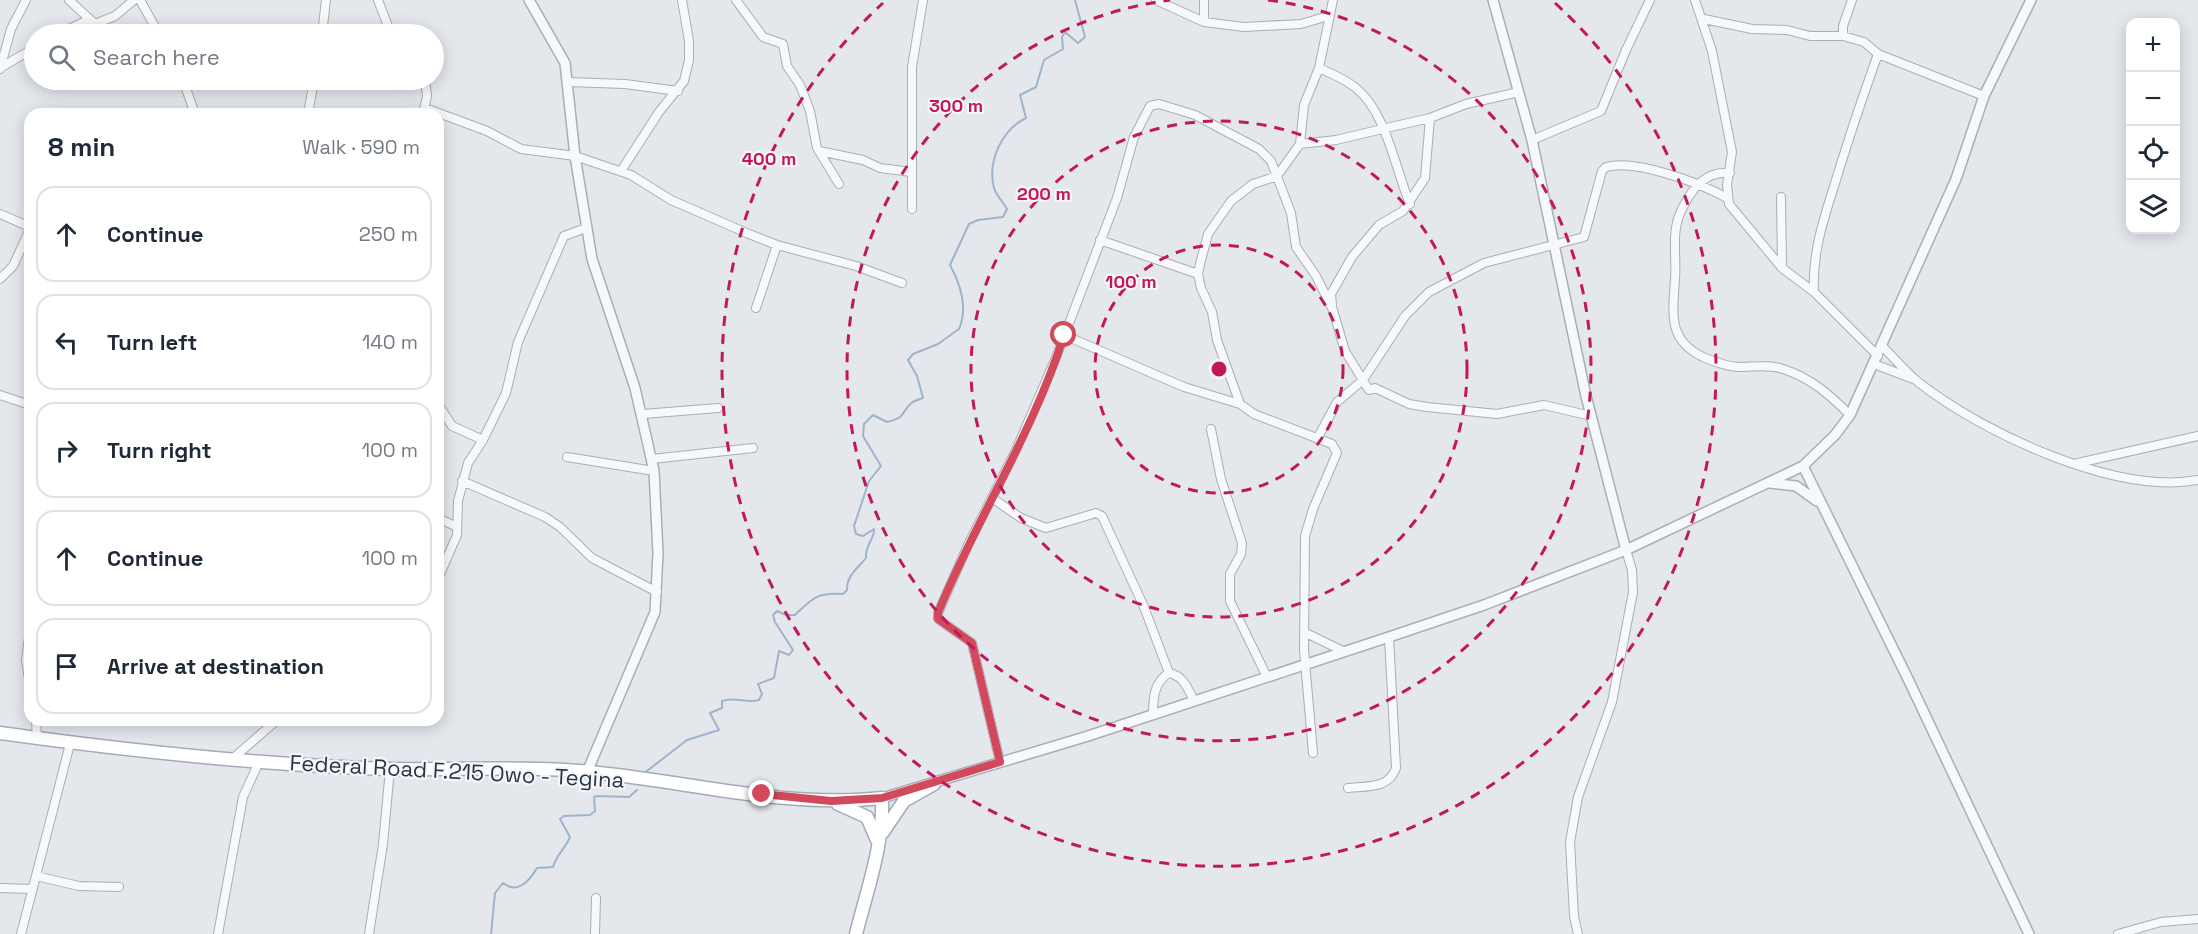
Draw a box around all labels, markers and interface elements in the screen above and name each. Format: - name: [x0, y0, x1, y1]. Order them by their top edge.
- map controls: [2126, 18, 2180, 234]
- button: +: [2126, 18, 2180, 72]
- search box: [24, 24, 444, 90]
- icon: search: [45, 41, 78, 74]
- text: Search here: [93, 43, 220, 71]
- button: −: [2126, 72, 2180, 126]
- text: 300 m: [929, 94, 983, 117]
- button: locate: [2126, 126, 2180, 180]
- text: 8 min: [48, 130, 115, 164]
- text: Walk · 590 m: [302, 134, 420, 160]
- text: 400 m: [742, 147, 796, 170]
- button: layers: [2126, 180, 2180, 234]
- text: 200 m: [1017, 182, 1071, 205]
- icon: ahead: [50, 218, 83, 251]
- text: Continue: [107, 220, 203, 248]
- text: 250 m: [359, 221, 418, 247]
- text: 100 m: [1105, 270, 1157, 293]
- route start: [1050, 321, 1076, 347]
- icon: left: [50, 326, 83, 359]
- text: Turn left: [107, 328, 197, 356]
- text: 140 m: [362, 329, 418, 355]
- centre of rings: [1209, 359, 1229, 379]
- icon: right: [50, 434, 83, 467]
- text: Turn right: [107, 436, 212, 464]
- text: 100 m: [362, 437, 418, 463]
- icon: ahead: [50, 542, 83, 575]
- text: Continue: [107, 544, 203, 572]
- text: 100 m: [362, 545, 418, 571]
- icon: arrive: [50, 650, 83, 683]
- text: Arrive at destination: [107, 652, 324, 680]
- street label: Federal Road F.215 Owo - Tegina: [289, 748, 625, 794]
- route end: [748, 780, 774, 806]

